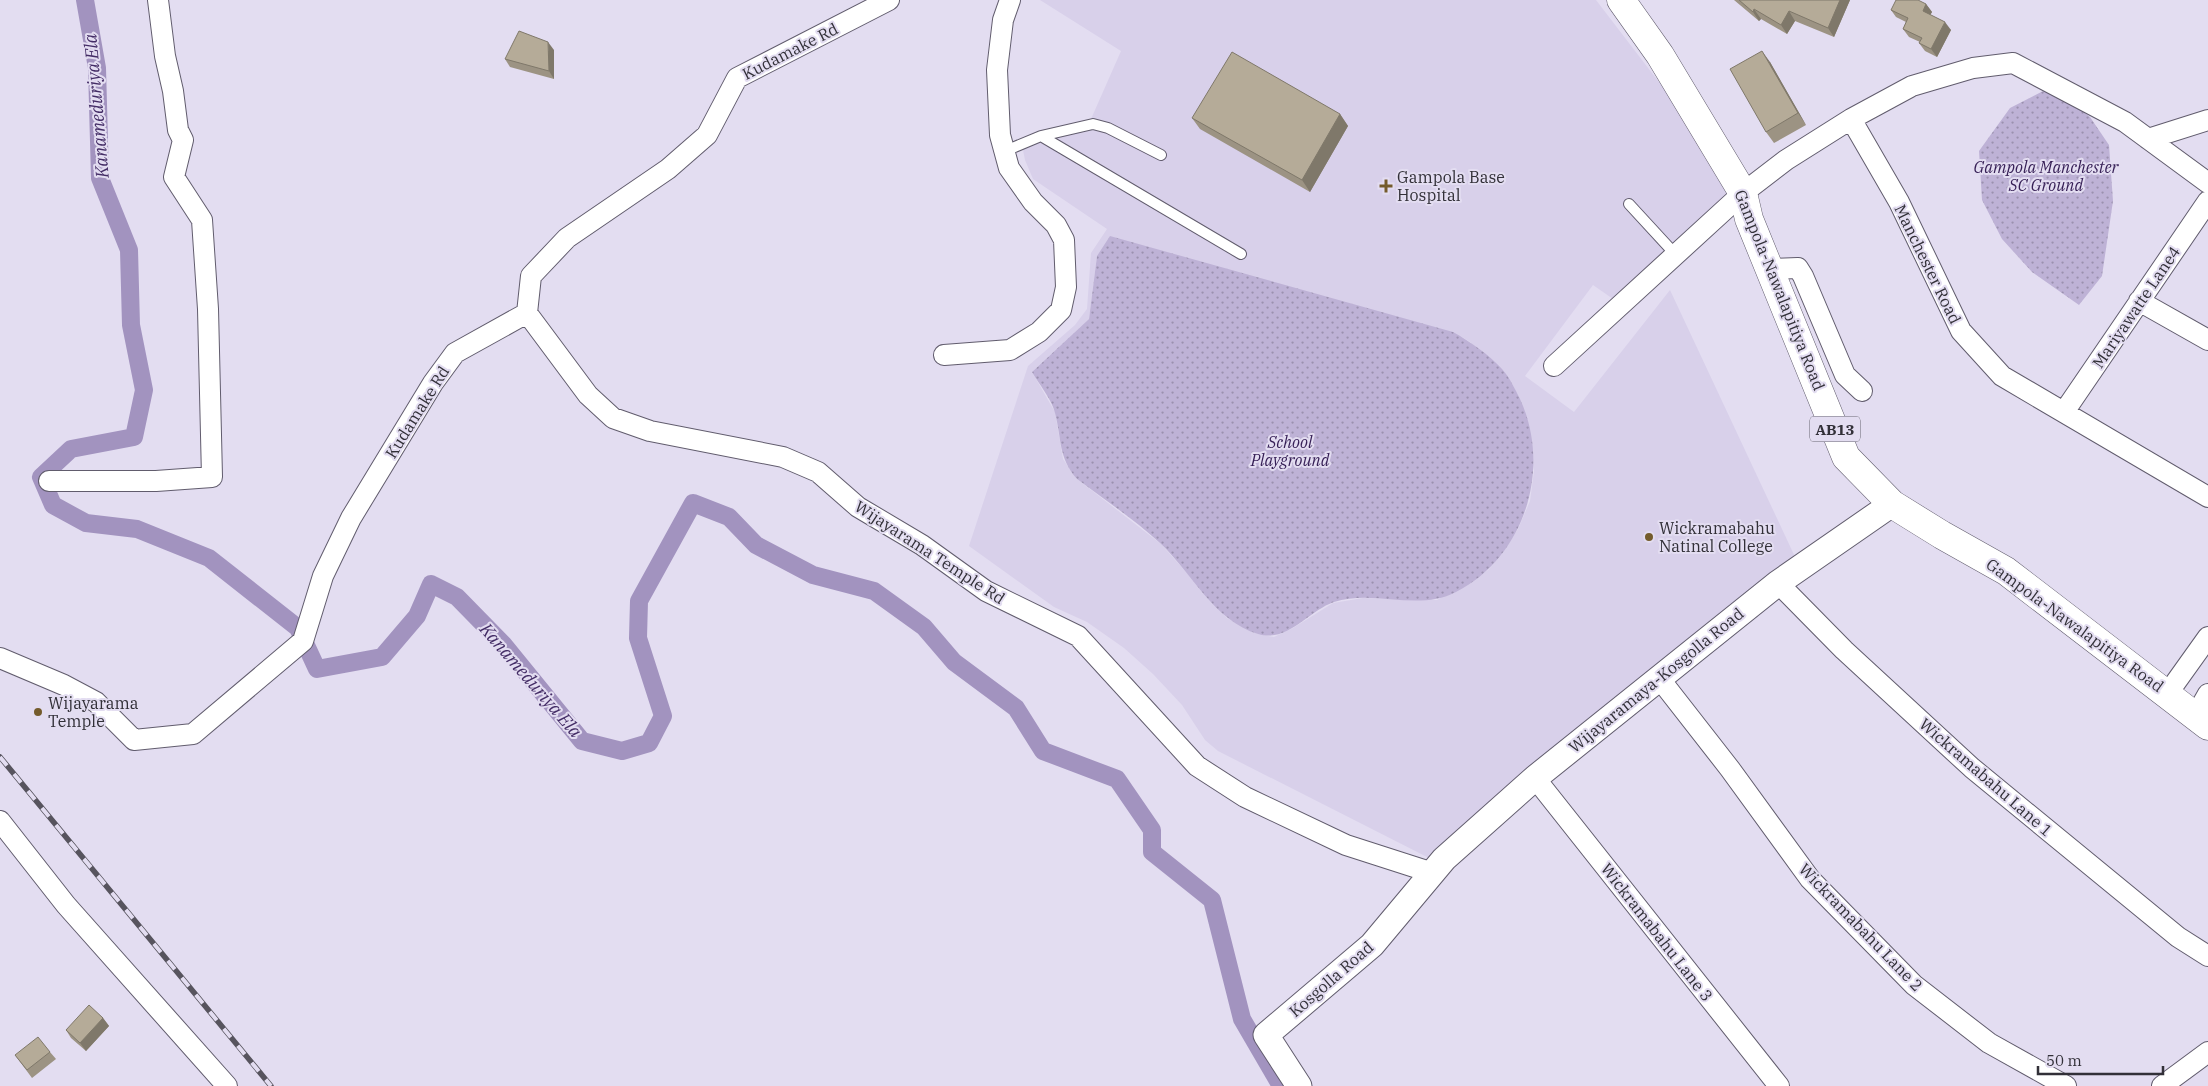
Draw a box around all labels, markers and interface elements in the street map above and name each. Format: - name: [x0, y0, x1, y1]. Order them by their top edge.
- street label: Kudamake Rd: [739, 18, 842, 84]
- water label: Kanameduriya Ela: [78, 33, 114, 180]
- park label: Gampola Manchester SC Ground: [1973, 157, 2120, 195]
- place label: Gampola Base Hospital: [1397, 167, 1505, 205]
- marker: Gampola Base Hospital: [1379, 179, 1393, 193]
- street label: Gampola-Nawalapitiya Road: [1731, 187, 1830, 393]
- street label: Manchester Road: [1890, 201, 1966, 327]
- street label: Mariyawatte Lane4: [2088, 242, 2184, 372]
- street label: Kudamake Rd: [381, 362, 453, 462]
- road number: AB13: [1810, 416, 1860, 442]
- park label: School Playground: [1250, 432, 1330, 470]
- street label: Wijayarama Temple Rd: [851, 496, 1009, 608]
- place label: Wickramabahu Natinal College: [1659, 518, 1775, 556]
- marker: Wickramabahu Natinal College: [1643, 531, 1655, 543]
- street label: Gampola-Nawalapitiya Road: [1982, 554, 2168, 696]
- street label: Wijayaramaya-Kosgolla Road: [1565, 603, 1748, 757]
- water label: Kanameduriya Ela: [474, 617, 587, 742]
- place label: Wijayarama Temple: [48, 693, 139, 731]
- marker: Wijayarama Temple: [32, 706, 44, 718]
- street label: Wickramabahu Lane 1: [1915, 714, 2057, 840]
- street label: Wickramabahu Lane 3: [1597, 859, 1717, 1005]
- street label: Wickramabahu Lane 2: [1795, 859, 1927, 995]
- street label: Kosgolla Road: [1285, 937, 1378, 1021]
- scale bar: [2038, 1044, 2163, 1076]
- text: 50 m: [2046, 1051, 2082, 1070]

